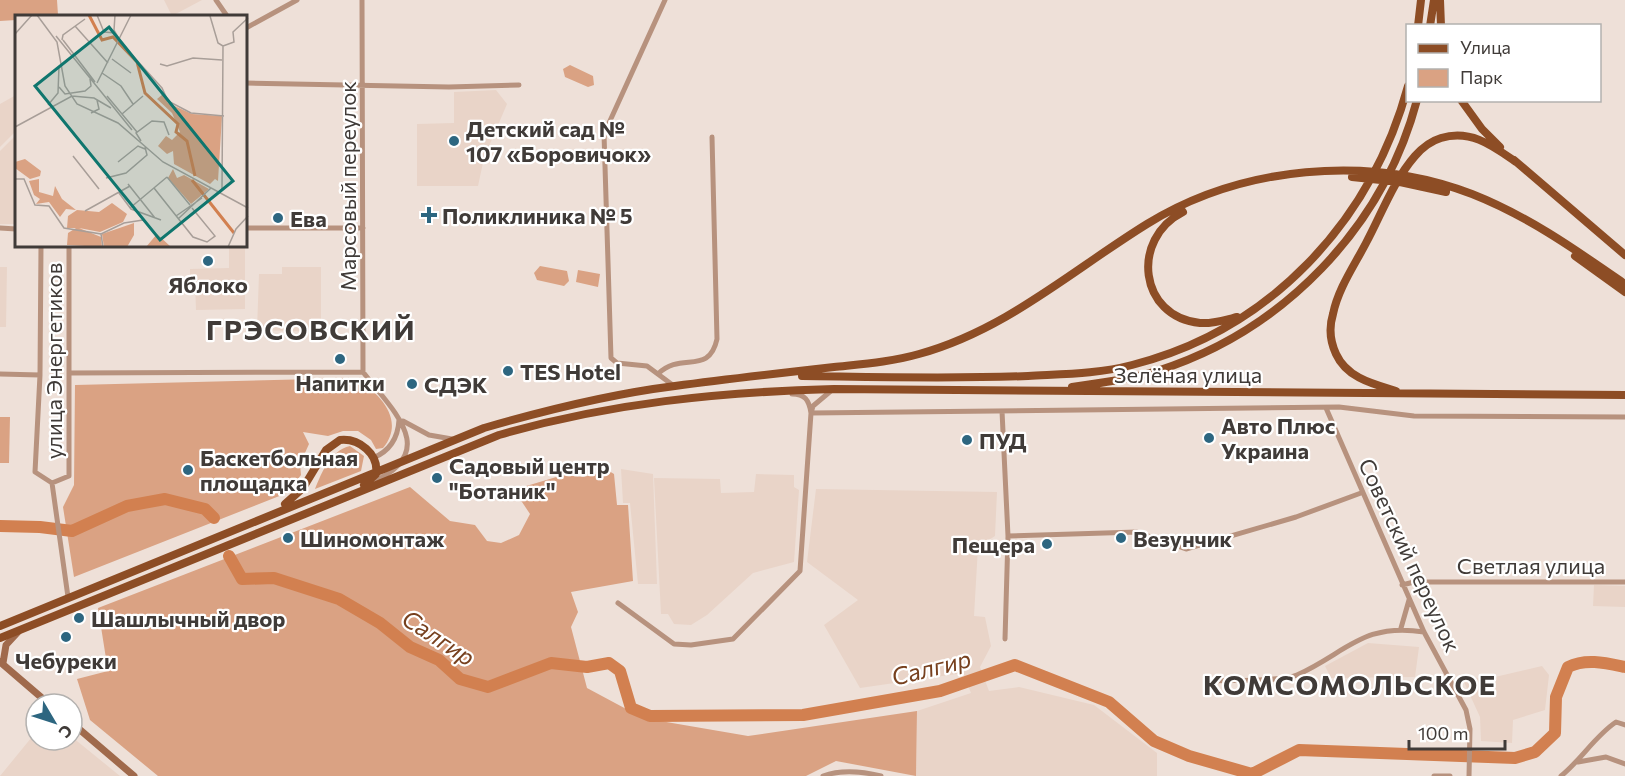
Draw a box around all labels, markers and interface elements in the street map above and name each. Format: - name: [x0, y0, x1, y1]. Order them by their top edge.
- inset map: [15, 15, 248, 248]
- legend: [1406, 24, 1601, 102]
- text: Улица: [1460, 36, 1511, 58]
- text: Парк: [1460, 66, 1503, 88]
- street label: Марсовый переулок: [334, 81, 361, 291]
- place label: Детский сад № 107 «Боровичок»: [466, 115, 651, 167]
- marker: Детский сад № 107 «Боровичок»: [447, 134, 461, 148]
- place label: Поликлиника № 5: [442, 202, 633, 229]
- place label: Ева: [290, 205, 327, 232]
- marker: Поликлиника № 5: [420, 206, 438, 224]
- marker: Ева: [271, 211, 285, 225]
- marker: Яблоко: [201, 254, 215, 268]
- street label: улица Энергетиков: [40, 263, 67, 459]
- place label: Яблоко: [168, 271, 248, 298]
- district label: ГРЭСОВСКИЙ: [206, 312, 416, 346]
- marker: Напитки: [333, 352, 347, 366]
- place label: TES Hotel: [520, 358, 621, 385]
- street label: Зелёная улица: [1114, 361, 1262, 388]
- marker: TES Hotel: [501, 364, 515, 378]
- place label: Напитки: [295, 369, 385, 396]
- place label: СДЭК: [424, 371, 487, 398]
- marker: СДЭК: [405, 377, 419, 391]
- place label: Авто Плюс Украина: [1221, 412, 1335, 464]
- place label: ПУД: [979, 427, 1027, 454]
- marker: Авто Плюс Украина: [1202, 431, 1216, 445]
- marker: ПУД: [960, 433, 974, 447]
- place label: Баскетбольная площадка: [200, 444, 358, 496]
- place label: Садовый центр "Ботаник": [449, 452, 610, 504]
- street label: Советский переулок: [1353, 454, 1467, 656]
- marker: Баскетбольная площадка: [181, 463, 195, 477]
- marker: Садовый центр "Ботаник": [430, 471, 444, 485]
- place label: Шиномонтаж: [300, 525, 445, 552]
- place label: Везунчик: [1133, 525, 1233, 552]
- marker: Шиномонтаж: [281, 531, 295, 545]
- place label: Пещера: [952, 531, 1035, 558]
- marker: Везунчик: [1114, 531, 1128, 545]
- marker: Пещера: [1040, 537, 1054, 551]
- street label: Светлая улица: [1457, 552, 1605, 579]
- water label: Салгир: [397, 603, 481, 671]
- place label: Шашлычный двор: [91, 605, 285, 632]
- marker: Шашлычный двор: [72, 611, 86, 625]
- marker: Чебуреки: [59, 630, 73, 644]
- water label: Салгир: [888, 643, 974, 691]
- place label: Чебуреки: [15, 647, 117, 674]
- district label: КОМСОМОЛЬСКОЕ: [1203, 667, 1497, 701]
- north arrow: [24, 692, 84, 752]
- scale bar: [1409, 713, 1505, 751]
- text: С: [55, 722, 77, 742]
- text: 100 m: [1418, 722, 1468, 744]

